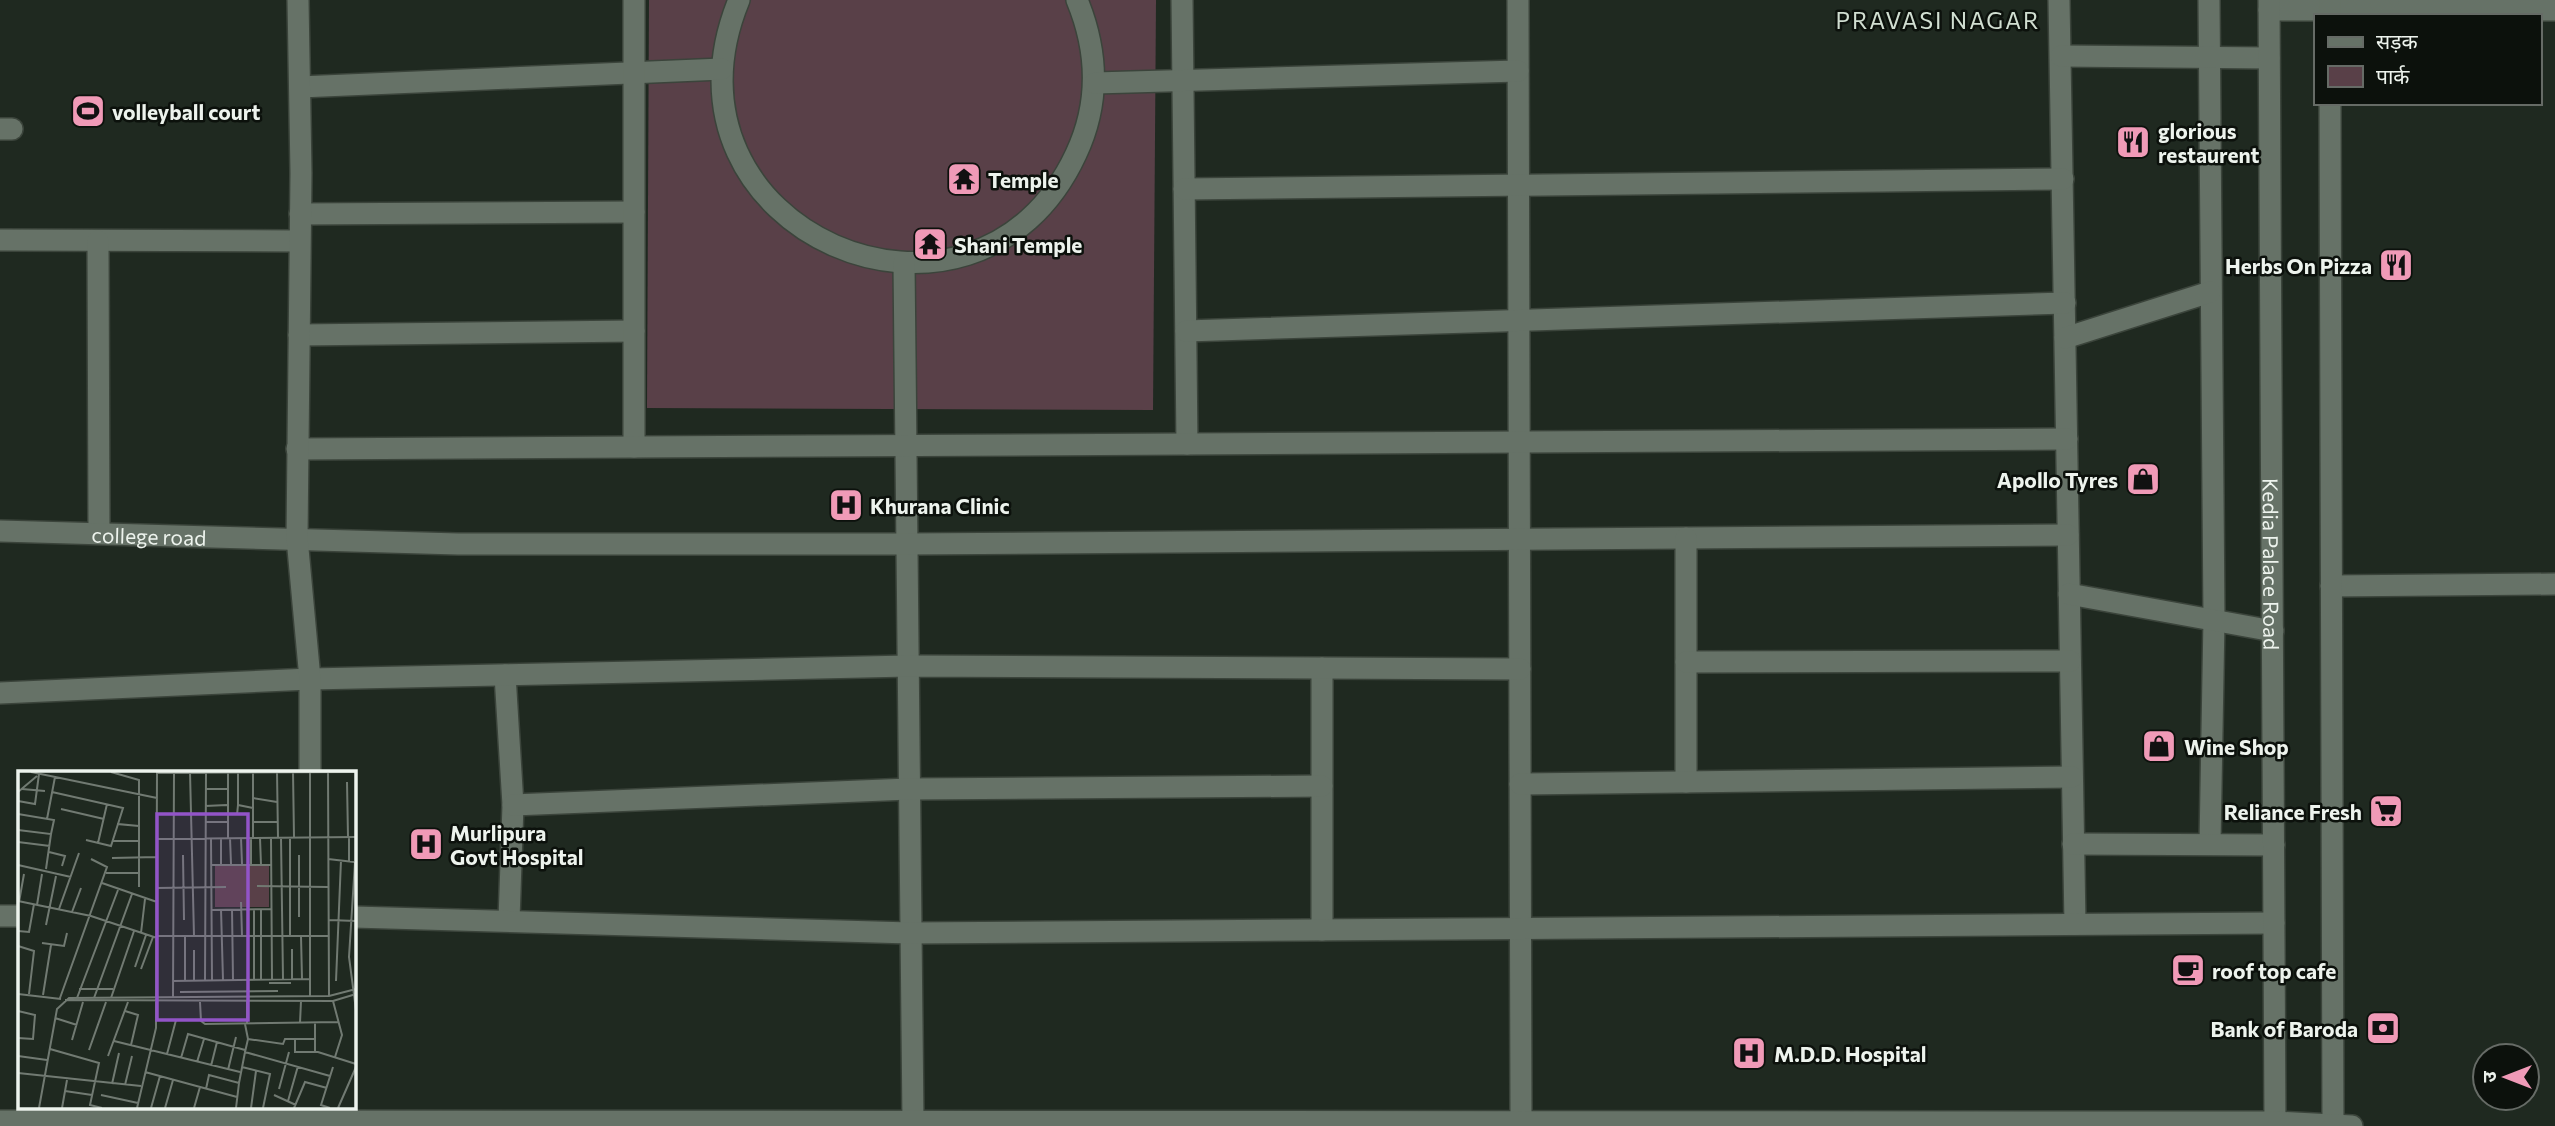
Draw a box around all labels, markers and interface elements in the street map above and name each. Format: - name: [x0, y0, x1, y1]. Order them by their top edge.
- district label: PRAVASI NAGAR: [1835, 6, 2041, 34]
- legend: [2314, 14, 2541, 105]
- text: सड़क: [2376, 28, 2418, 53]
- text: पार्क: [2376, 63, 2410, 88]
- sports icon: volleyball court: [69, 92, 107, 130]
- place label: volleyball court: [112, 99, 261, 124]
- place label: glorious restaurent: [2158, 118, 2260, 167]
- restaurant icon: glorious restaurent: [2114, 123, 2152, 161]
- temple icon: Temple: [945, 160, 983, 198]
- place label: Temple: [988, 167, 1059, 192]
- temple icon: Shani Temple: [911, 225, 949, 263]
- place label: Shani Temple: [954, 232, 1082, 257]
- restaurant icon: Herbs On Pizza: [2377, 246, 2415, 284]
- place label: Herbs On Pizza: [2225, 253, 2372, 278]
- shop icon: Apollo Tyres: [2124, 460, 2162, 498]
- place label: Apollo Tyres: [1997, 467, 2118, 492]
- street label: Kedia Palace Road: [2259, 478, 2285, 650]
- hospital icon: Khurana Clinic: [827, 486, 865, 524]
- place label: Khurana Clinic: [870, 493, 1010, 518]
- street label: college road: [91, 521, 207, 549]
- shop icon: Wine Shop: [2140, 727, 2178, 765]
- place label: Wine Shop: [2184, 734, 2289, 759]
- inset map: [18, 771, 355, 1108]
- supermarket icon: Reliance Fresh: [2367, 792, 2405, 830]
- place label: Reliance Fresh: [2224, 799, 2362, 824]
- place label: Murlipura Govt Hospital: [450, 820, 584, 869]
- hospital icon: Murlipura Govt Hospital: [407, 825, 445, 863]
- cafe icon: roof top cafe: [2169, 951, 2207, 989]
- place label: roof top cafe: [2212, 958, 2336, 983]
- bank icon: Bank of Baroda: [2364, 1009, 2402, 1047]
- place label: Bank of Baroda: [2210, 1016, 2358, 1041]
- hospital icon: M.D.D. Hospital: [1730, 1034, 1768, 1072]
- place label: M.D.D. Hospital: [1774, 1041, 1927, 1066]
- north arrow: [2471, 1042, 2541, 1112]
- text: उ: [2477, 1071, 2500, 1083]

